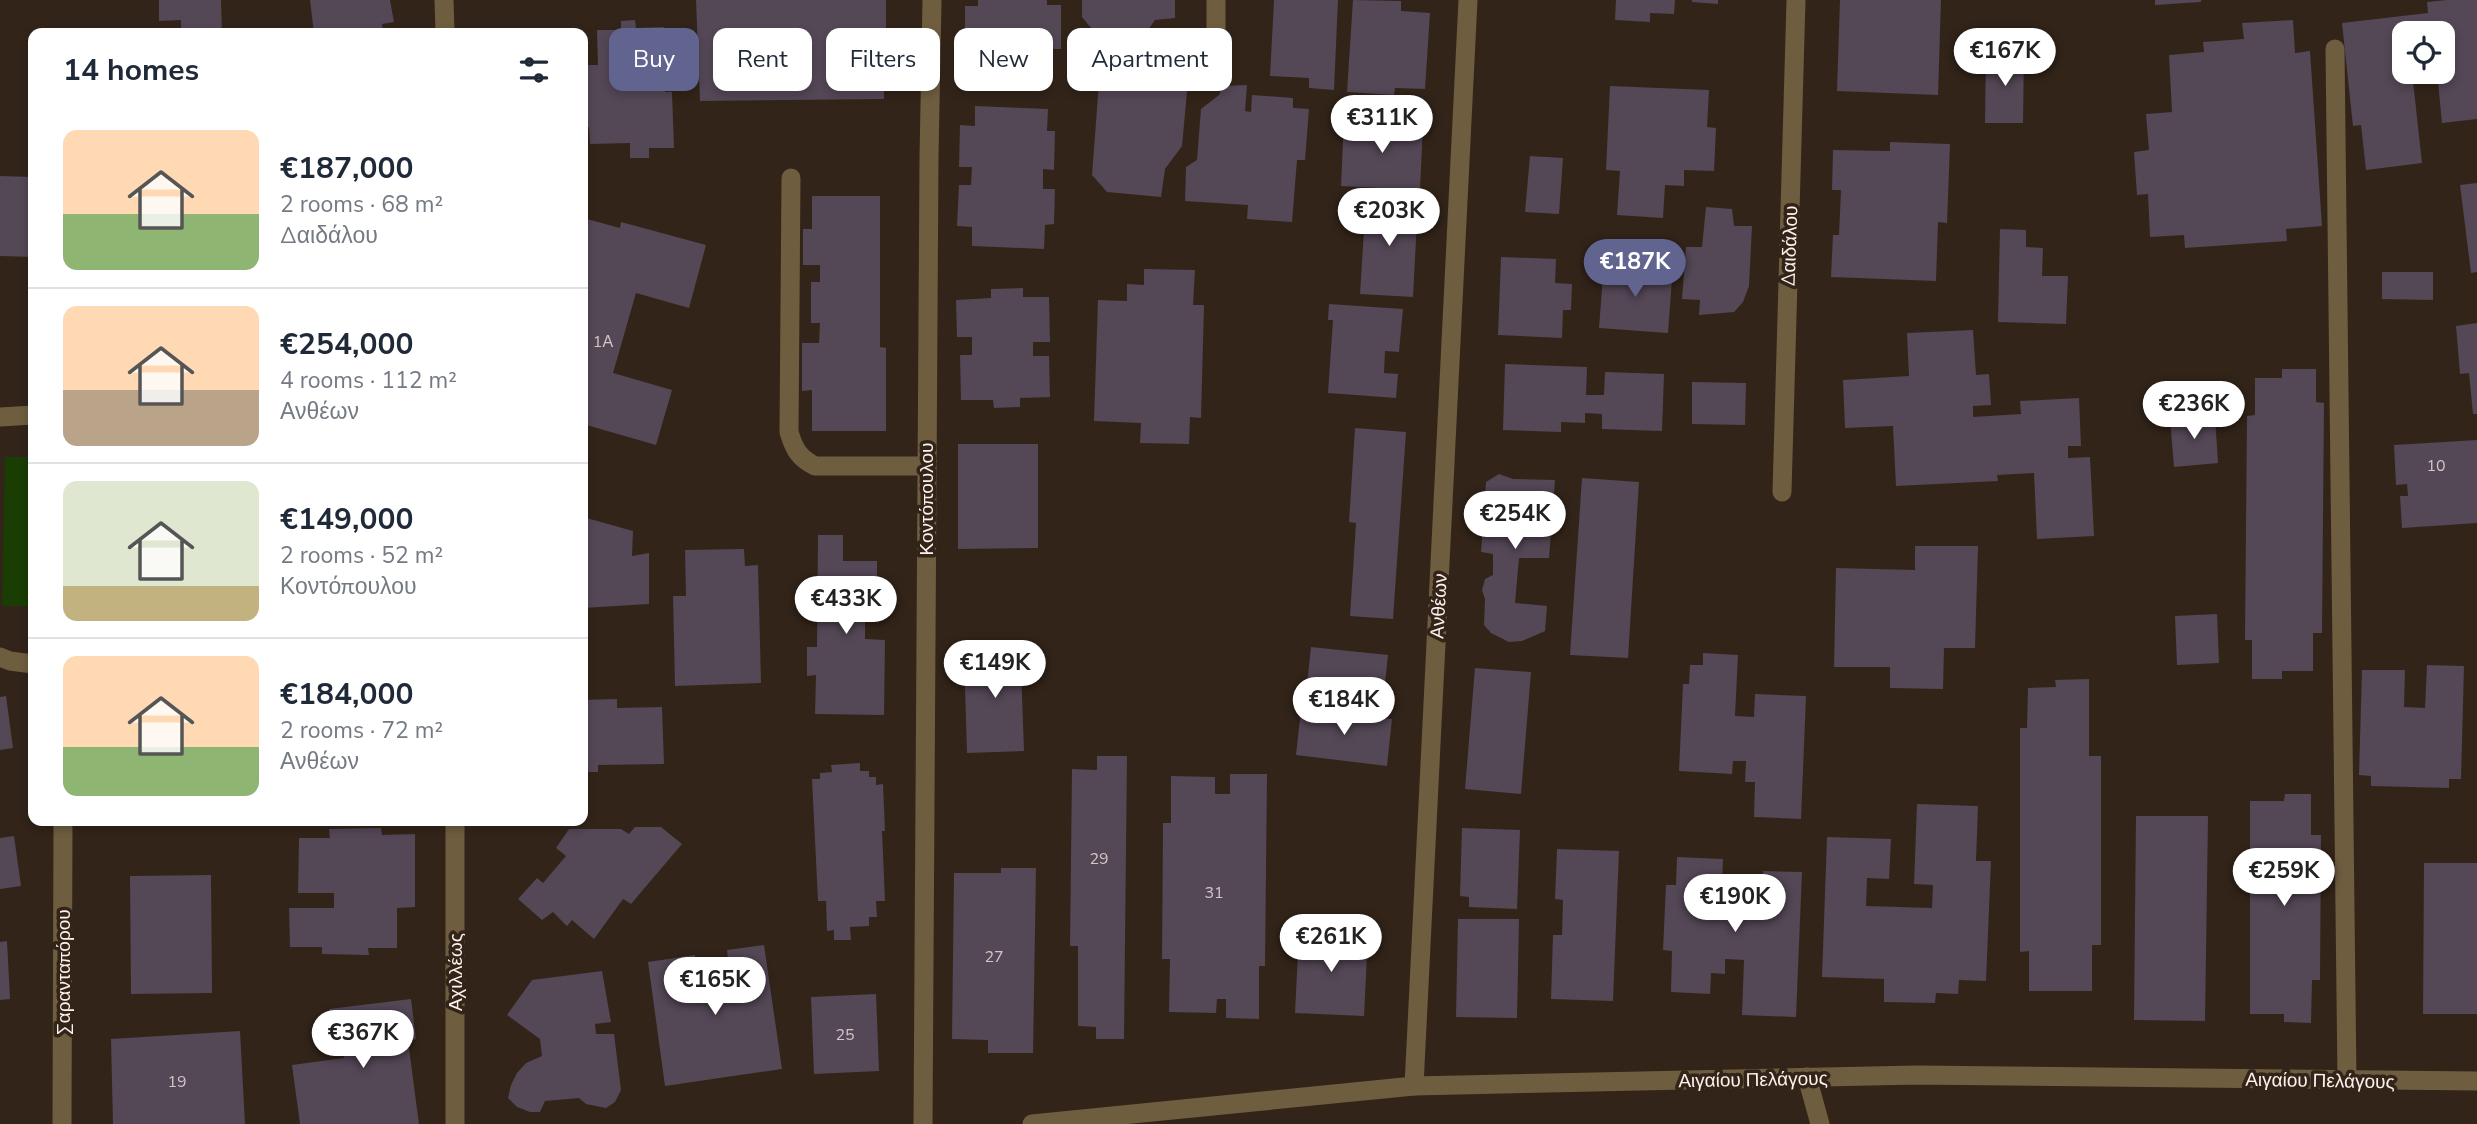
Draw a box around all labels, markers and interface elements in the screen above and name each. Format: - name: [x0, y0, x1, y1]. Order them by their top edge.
- map controls: [2392, 21, 2455, 84]
- button: locate: [2392, 21, 2455, 84]
- chip: Buy: [609, 28, 699, 91]
- chip: Rent: [713, 28, 812, 91]
- chip: Filters: [826, 28, 940, 91]
- chip: New: [954, 28, 1053, 91]
- chip: Apartment: [1067, 28, 1232, 91]
- pin: €167K: [1956, 28, 2054, 88]
- text: €167K: [1970, 35, 2040, 66]
- text: 14 homes: [63, 50, 199, 91]
- icon: filters: [515, 51, 553, 89]
- pin: €311K: [1333, 96, 1431, 155]
- text: €311K: [1347, 102, 1417, 133]
- text: €187,000: [280, 148, 413, 189]
- icon: home: [119, 158, 203, 242]
- pin: €203K: [1340, 188, 1438, 248]
- text: 2 rooms · 68 m²: [280, 189, 443, 220]
- text: €203K: [1354, 195, 1424, 226]
- street label: Δαιδάλου: [1776, 205, 1804, 287]
- text: Δαιδάλου: [280, 220, 378, 251]
- pin: €187K: [1586, 240, 1684, 299]
- text: €187K: [1600, 246, 1670, 277]
- text: €254,000: [280, 324, 413, 365]
- house number: 1Α: [593, 331, 613, 353]
- icon: home: [119, 334, 203, 418]
- text: 4 rooms · 112 m²: [280, 365, 457, 396]
- pin: €236K: [2145, 382, 2243, 441]
- text: €236K: [2159, 388, 2229, 419]
- text: Ανθέων: [280, 396, 359, 427]
- street label: Κοντόπουλου: [914, 443, 940, 555]
- house number: 10: [2426, 455, 2446, 477]
- pin: €254K: [1466, 491, 1564, 551]
- text: €254K: [1480, 498, 1550, 529]
- text: €149,000: [280, 499, 413, 540]
- icon: home: [119, 509, 203, 593]
- text: 2 rooms · 52 m²: [280, 540, 443, 571]
- text: Κοντόπουλου: [280, 571, 417, 602]
- street label: Ανθέων: [1424, 573, 1454, 639]
- pin: €433K: [797, 576, 895, 636]
- text: €433K: [811, 583, 881, 614]
- pin: €149K: [946, 640, 1044, 700]
- text: €149K: [960, 647, 1030, 678]
- text: €184,000: [280, 674, 413, 715]
- pin: €184K: [1295, 678, 1393, 737]
- icon: home: [119, 684, 203, 768]
- text: €184K: [1309, 684, 1379, 715]
- text: 2 rooms · 72 m²: [280, 715, 443, 746]
- text: Ανθέων: [280, 746, 359, 777]
- house number: 29: [1089, 848, 1109, 870]
- pin: €259K: [2235, 848, 2333, 908]
- text: €259K: [2249, 855, 2319, 886]
- pin: €190K: [1686, 874, 1784, 934]
- text: €190K: [1700, 881, 1770, 912]
- house number: 31: [1204, 882, 1224, 904]
- street label: Σαρανταπόρου: [51, 909, 77, 1035]
- pin: €261K: [1282, 914, 1380, 974]
- text: €261K: [1296, 921, 1366, 952]
- street label: Αχιλλέως: [443, 933, 469, 1011]
- house number: 27: [984, 946, 1004, 968]
- pin: €165K: [666, 958, 764, 1017]
- text: €165K: [680, 964, 750, 995]
- pin: €367K: [314, 1010, 412, 1070]
- text: €367K: [328, 1017, 398, 1048]
- house number: 25: [835, 1024, 855, 1046]
- street label: Αιγαίου Πελάγους: [1678, 1066, 1828, 1094]
- street label: Αιγαίου Πελάγους: [2245, 1067, 2395, 1095]
- house number: 19: [167, 1071, 187, 1093]

